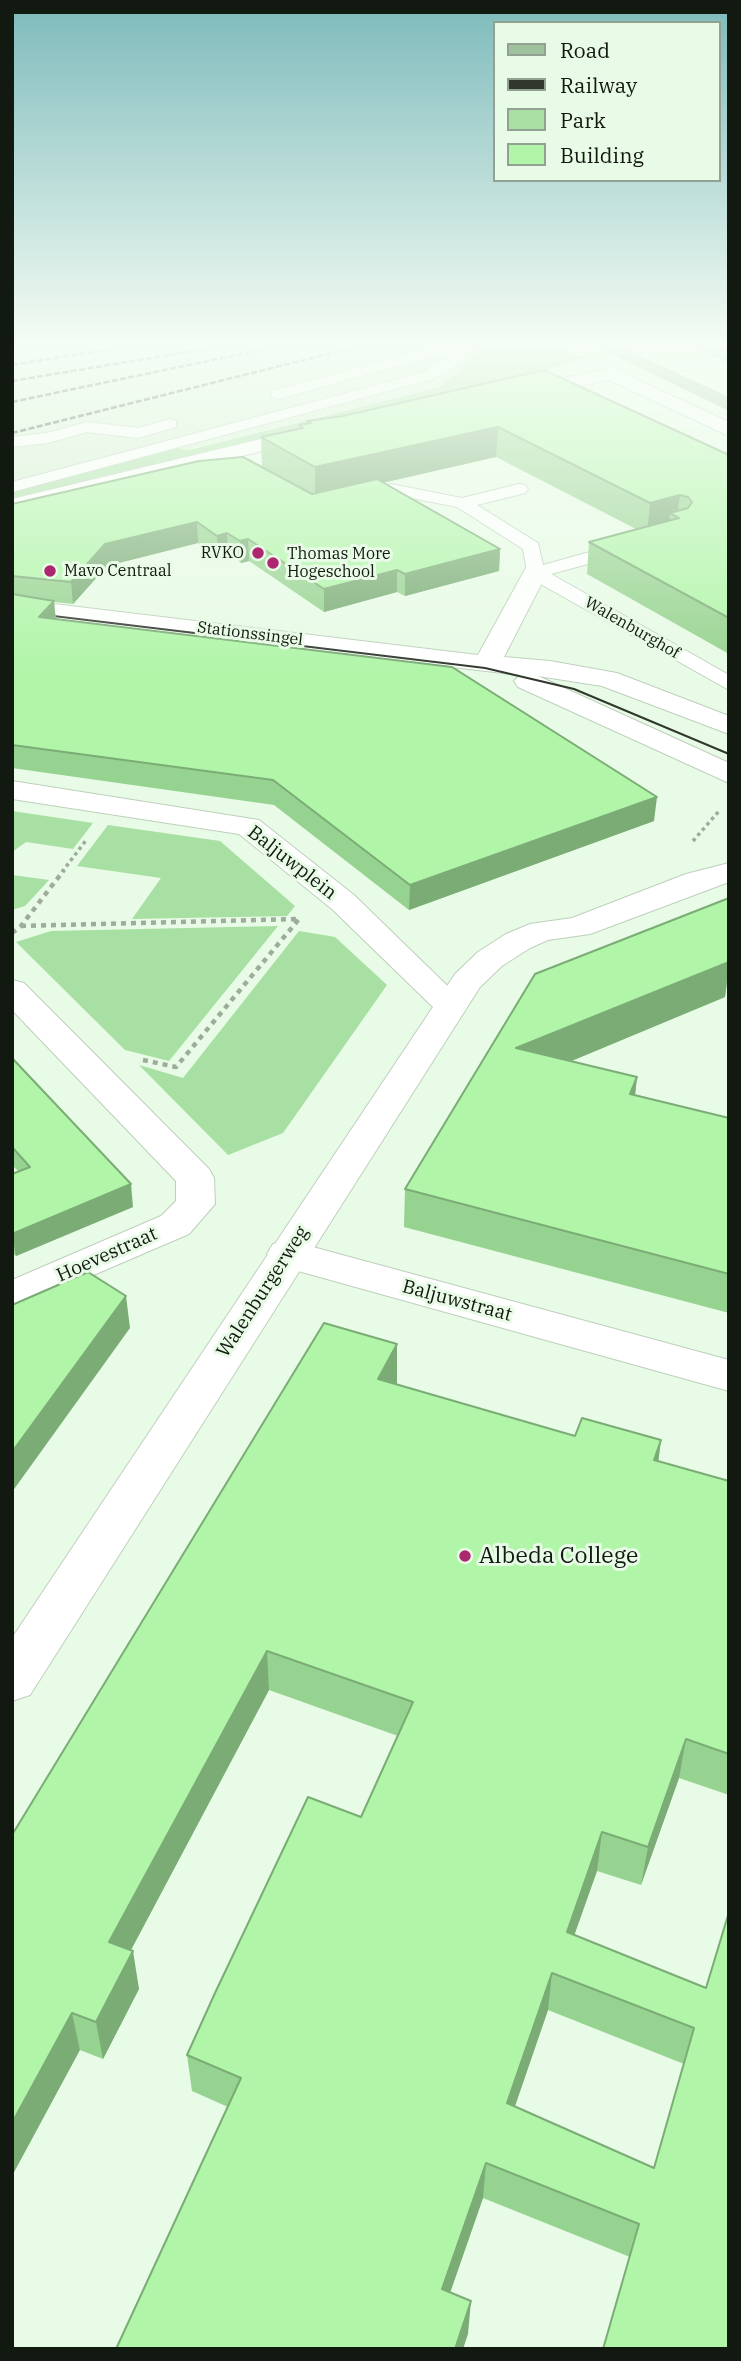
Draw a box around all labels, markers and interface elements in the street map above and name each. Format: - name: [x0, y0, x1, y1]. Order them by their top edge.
- legend: [492, 21, 720, 182]
- text: Road: [560, 36, 610, 64]
- text: Railway: [560, 71, 637, 99]
- text: Park: [560, 106, 606, 134]
- text: Building: [560, 141, 644, 169]
- place label: RVKO: [201, 543, 244, 563]
- place label: Thomas More Hogeschool: [287, 544, 391, 582]
- marker: RVKO: [250, 545, 266, 561]
- marker: Thomas More Hogeschool: [265, 555, 281, 571]
- place label: Mavo Centraal: [64, 561, 172, 581]
- marker: Mavo Centraal: [42, 563, 58, 579]
- street label: Walenburghof: [581, 593, 683, 663]
- street label: Stationssingel: [196, 618, 304, 650]
- street label: Baljuwplein: [243, 821, 341, 905]
- street label: Walenburgerweg: [212, 1222, 314, 1362]
- street label: Hoevestraat: [53, 1223, 161, 1287]
- street label: Baljuwstraat: [400, 1275, 514, 1327]
- place label: Albeda College: [479, 1542, 638, 1570]
- marker: Albeda College: [457, 1548, 473, 1564]

